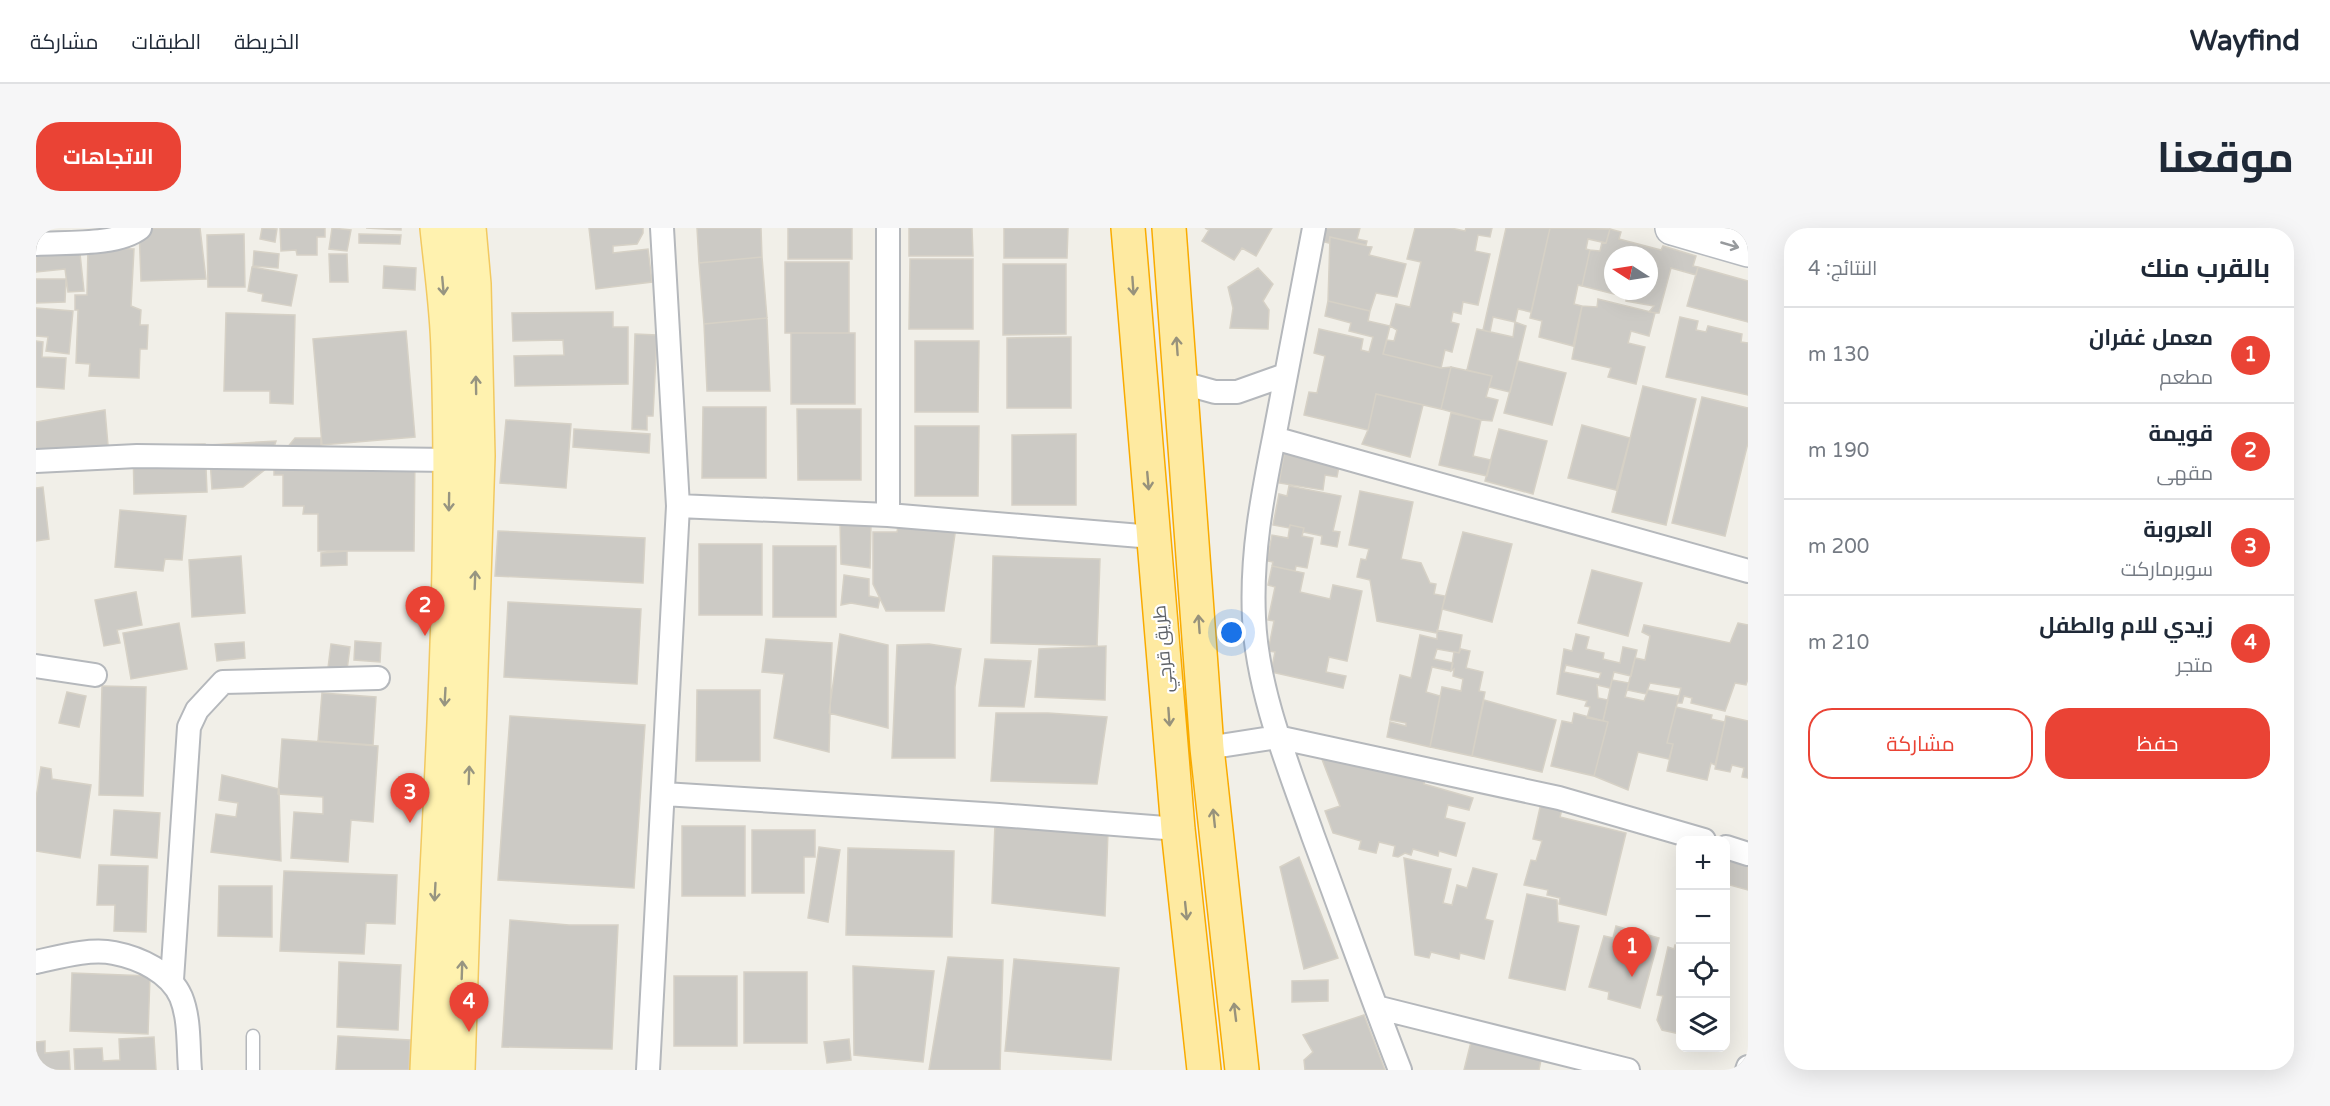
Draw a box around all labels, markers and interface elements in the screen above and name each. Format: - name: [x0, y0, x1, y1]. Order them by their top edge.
- text: Wayfind: [2190, 24, 2300, 58]
- text: مشاركة: [30, 30, 99, 55]
- text: الطبقات: [132, 30, 201, 55]
- text: الخريطة: [234, 30, 300, 55]
- button: الاتجاهات: [36, 122, 181, 191]
- text: موقعنا: [2157, 133, 2294, 184]
- one-way arrow: [1720, 240, 1739, 251]
- north arrow: [1604, 246, 1658, 300]
- text: بالقرب منك: [2141, 253, 2270, 284]
- text: النتائج: 4: [1808, 257, 1877, 281]
- one-way arrow: [438, 276, 449, 296]
- one-way arrow: [1128, 276, 1139, 296]
- text: معمل غفران: [2089, 325, 2213, 351]
- one-way arrow: [1171, 336, 1182, 356]
- text: 130 m: [1808, 343, 1869, 367]
- text: 1: [2244, 343, 2257, 367]
- text: مطعم: [2159, 366, 2213, 390]
- one-way arrow: [471, 375, 482, 395]
- text: قويمة: [2149, 421, 2213, 447]
- text: 190 m: [1808, 439, 1869, 463]
- text: 2: [2244, 439, 2257, 463]
- text: مقهى: [2157, 462, 2213, 486]
- one-way arrow: [1143, 470, 1154, 490]
- one-way arrow: [443, 491, 455, 511]
- text: العروبة: [2143, 517, 2213, 543]
- text: 200 m: [1808, 535, 1869, 559]
- text: 3: [2244, 535, 2257, 559]
- text: سوبرماركت: [2121, 558, 2213, 582]
- one-way arrow: [469, 570, 481, 590]
- pin: 2: [406, 586, 444, 636]
- street label: طريق قرجي: [1148, 604, 1181, 694]
- text: زيدي للام والطفل: [2039, 613, 2213, 639]
- one-way arrow: [1193, 614, 1204, 634]
- your location: [1217, 618, 1246, 647]
- text: 210 m: [1808, 631, 1869, 655]
- text: 4: [2244, 631, 2257, 655]
- text: متجر: [2176, 654, 2213, 678]
- one-way arrow: [439, 686, 450, 706]
- one-way arrow: [1164, 706, 1175, 726]
- button: مشاركة: [1808, 708, 2033, 779]
- button: حفظ: [2045, 708, 2270, 779]
- one-way arrow: [463, 765, 474, 785]
- pin: 3: [390, 774, 430, 823]
- one-way arrow: [1208, 809, 1219, 828]
- map controls: [1676, 836, 1730, 1052]
- button: +: [1676, 836, 1730, 890]
- one-way arrow: [430, 881, 441, 901]
- button: −: [1676, 890, 1730, 944]
- one-way arrow: [1181, 901, 1192, 920]
- pin: 1: [1612, 928, 1652, 977]
- button: locate: [1676, 944, 1730, 998]
- one-way arrow: [456, 960, 467, 980]
- pin: 4: [450, 982, 488, 1032]
- button: layers: [1676, 998, 1730, 1052]
- one-way arrow: [1230, 1002, 1241, 1022]

